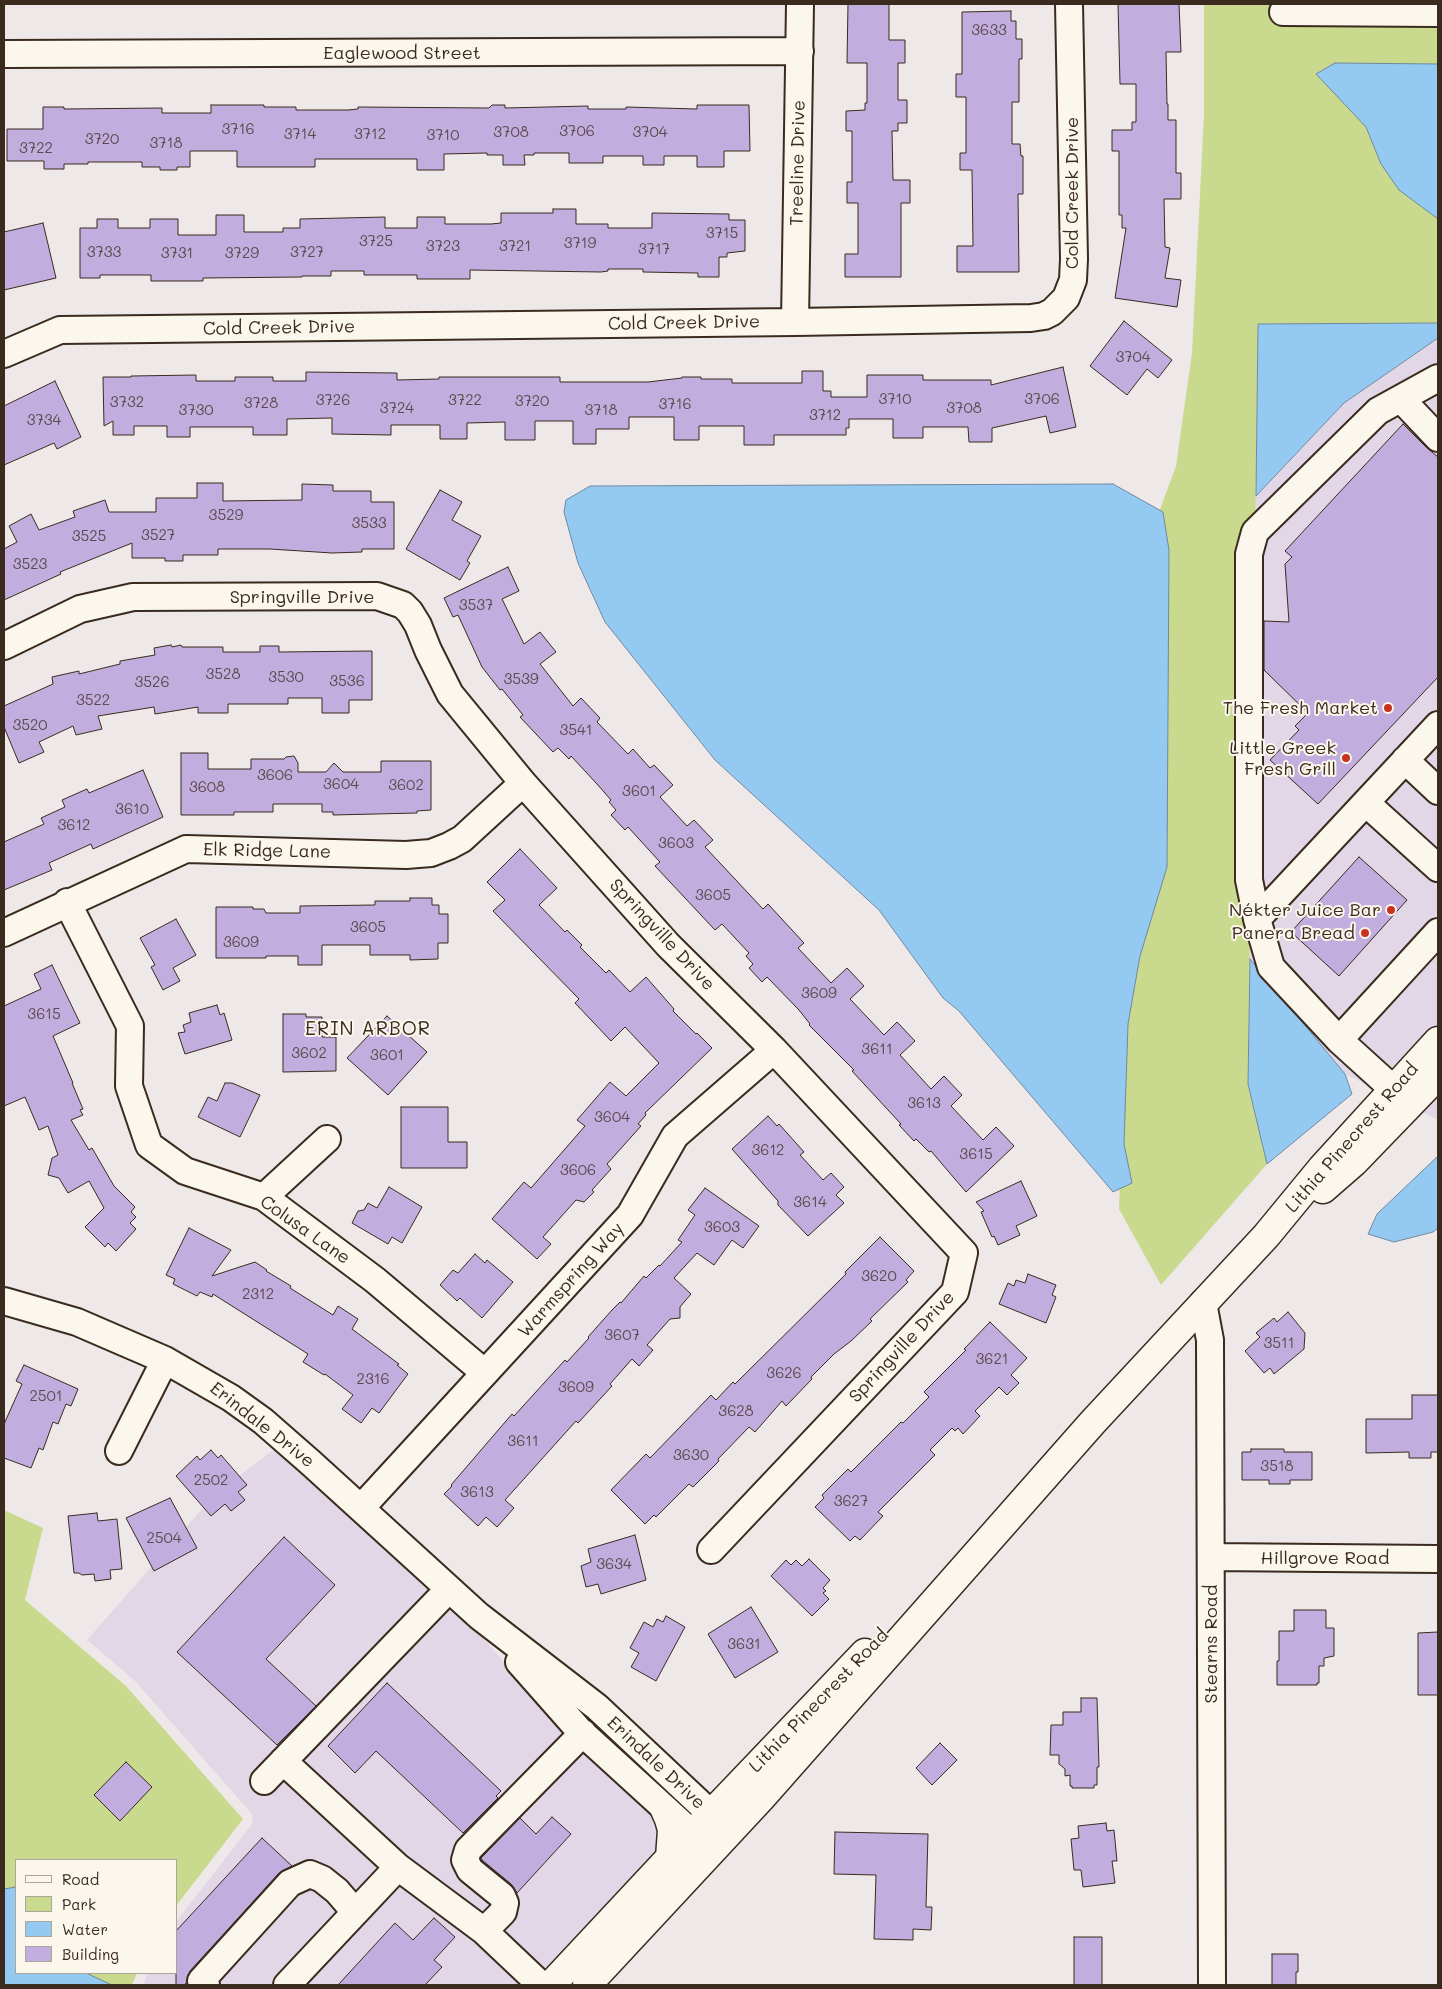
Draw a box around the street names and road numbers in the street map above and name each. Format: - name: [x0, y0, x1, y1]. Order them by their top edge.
- street label: Eaglewood Street: [323, 42, 481, 64]
- street label: Treeline Drive: [786, 100, 810, 226]
- street label: Cold Creek Drive: [1061, 117, 1083, 269]
- street label: Cold Creek Drive: [608, 311, 760, 335]
- street label: Cold Creek Drive: [203, 316, 355, 340]
- street label: Springville Drive: [230, 586, 374, 608]
- street label: Elk Ridge Lane: [203, 839, 331, 863]
- street label: Springville Drive: [605, 875, 719, 995]
- street label: Lithia Pinecrest Road: [1281, 1059, 1423, 1217]
- street label: Colusa Lane: [256, 1191, 354, 1269]
- street label: Warmspring Way: [514, 1218, 628, 1342]
- street label: Springville Drive: [845, 1287, 959, 1407]
- street label: Erindale Drive: [206, 1378, 318, 1472]
- street label: Hillgrove Road: [1261, 1547, 1389, 1569]
- street label: Stearns Road: [1200, 1585, 1222, 1703]
- street label: Lithia Pinecrest Road: [745, 1625, 893, 1777]
- street label: Erindale Drive: [602, 1712, 710, 1814]

